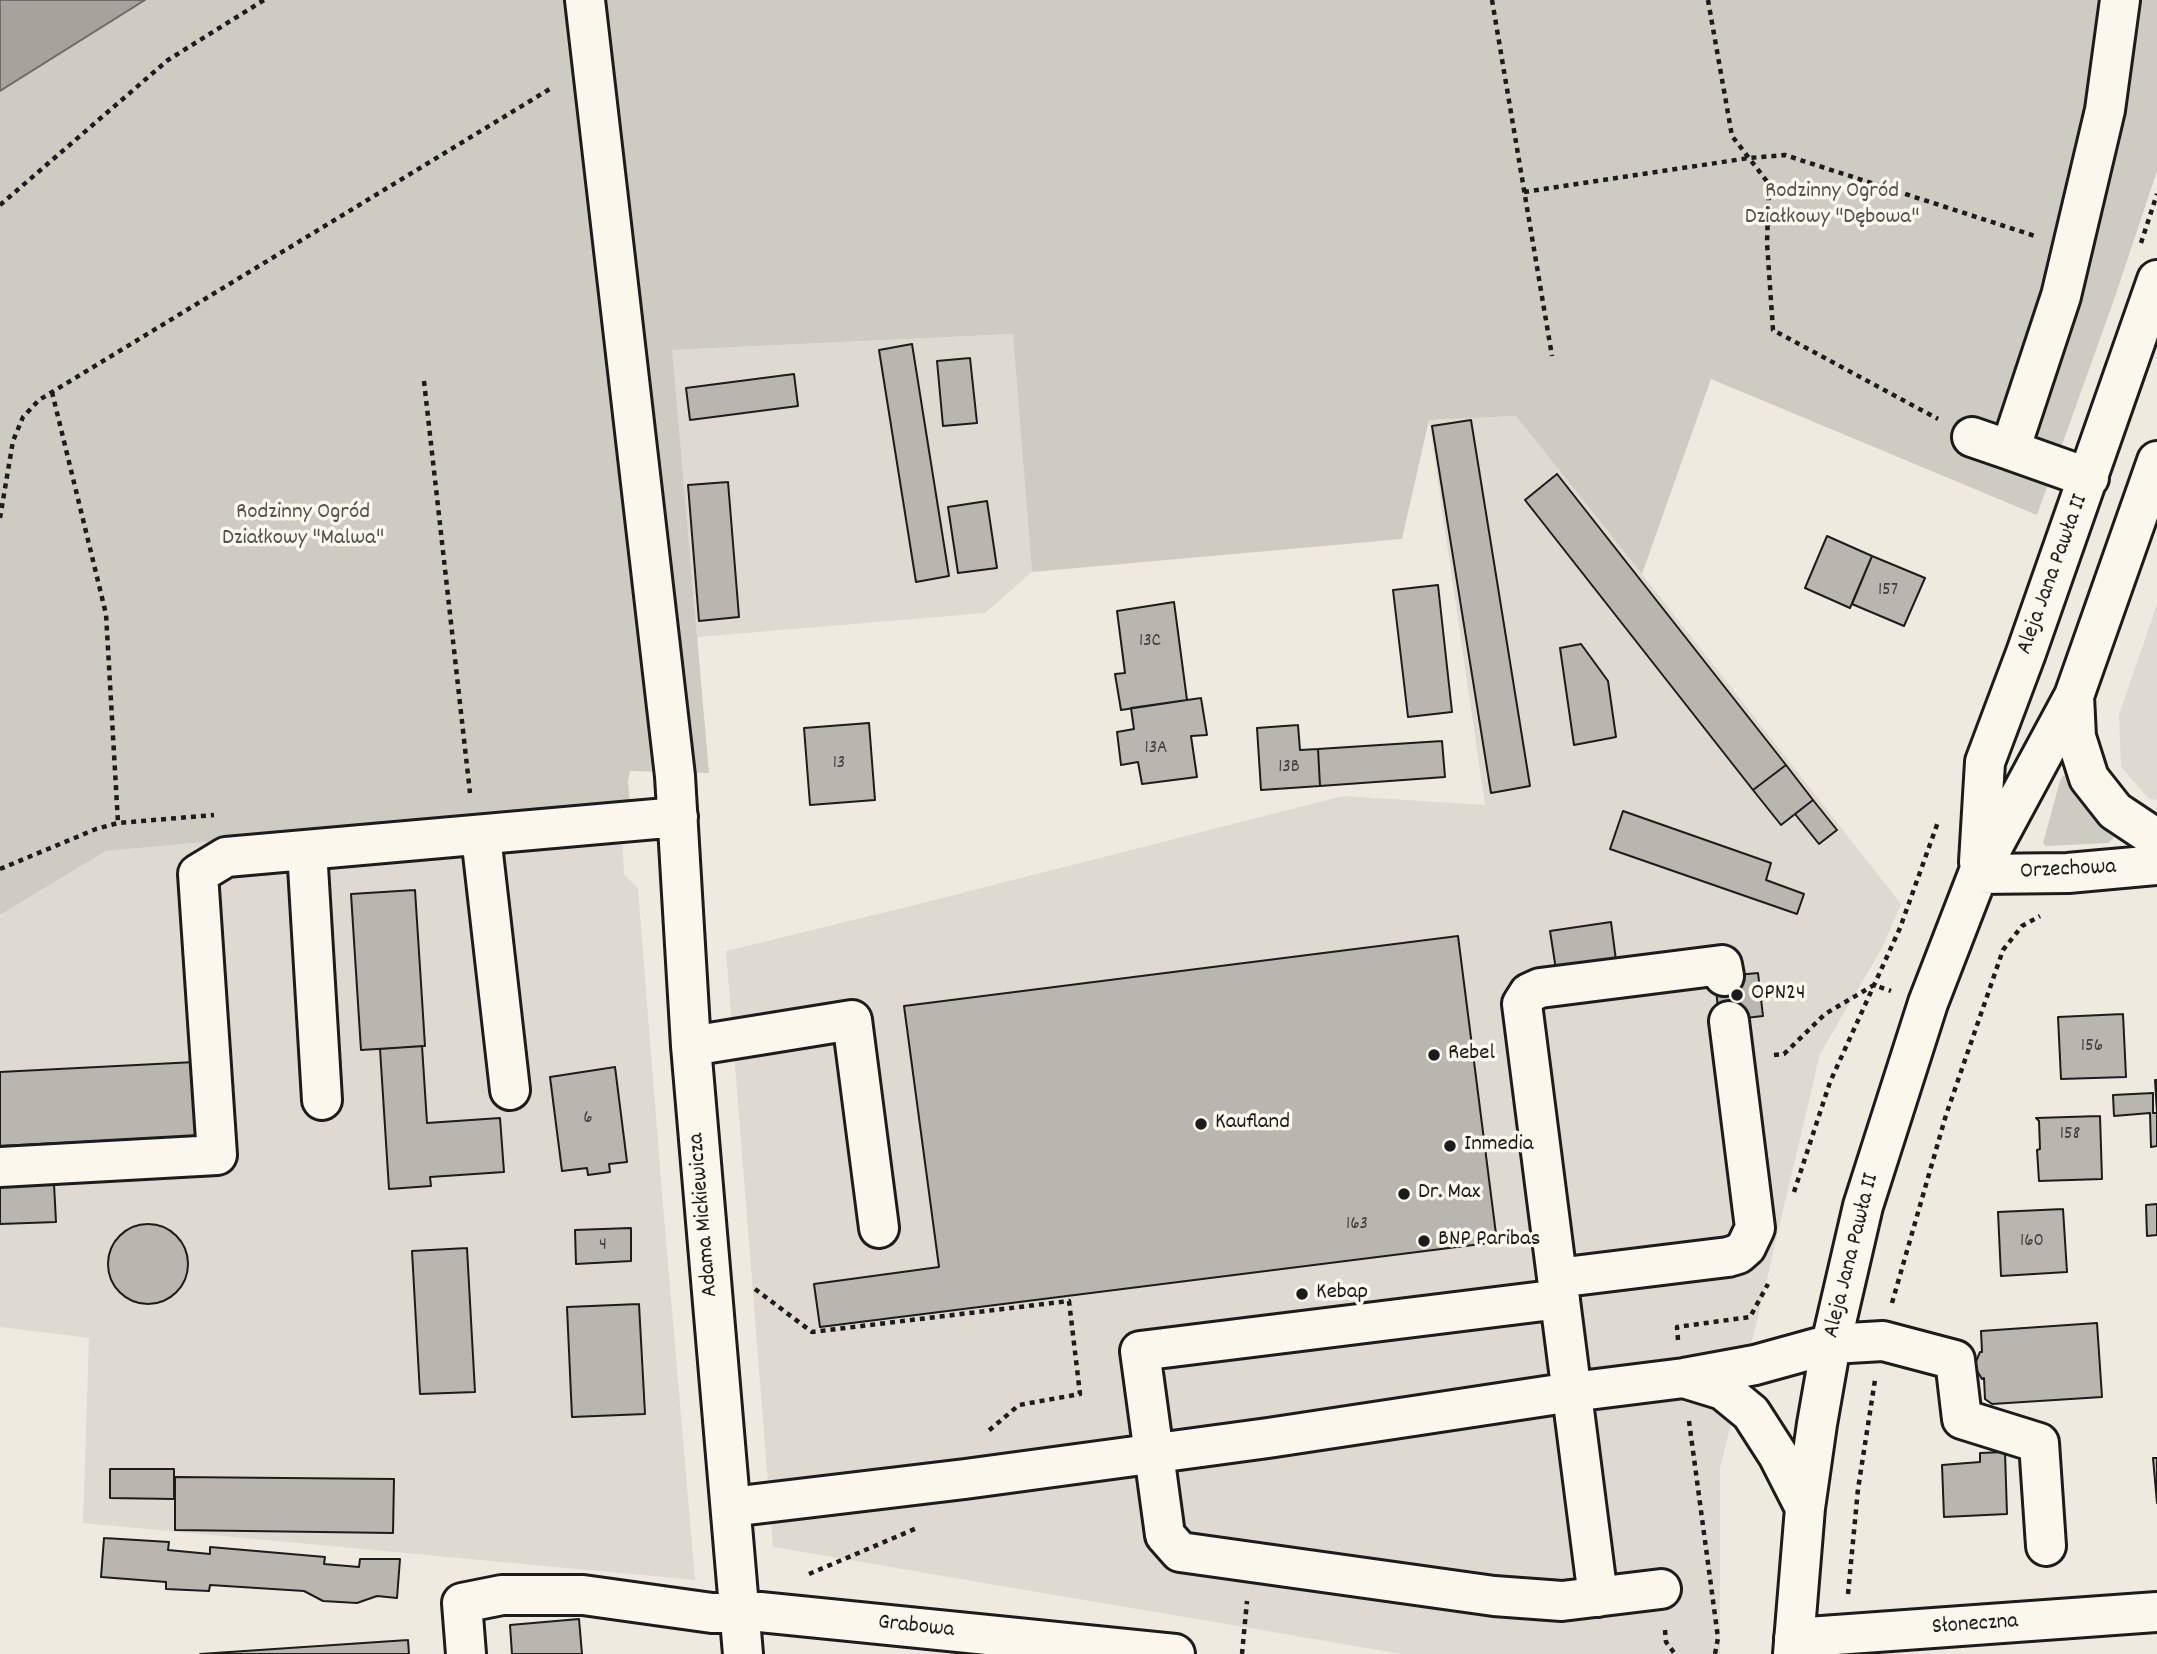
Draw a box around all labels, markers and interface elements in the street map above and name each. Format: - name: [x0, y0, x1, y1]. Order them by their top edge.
- park label: Rodzinny Ogród Działkowy "Dębowa": [1745, 179, 1919, 233]
- street label: Aleja Jana Pawła II: [2012, 491, 2096, 659]
- park label: Rodzinny Ogród Działkowy "Malwa": [222, 500, 384, 554]
- house number: 157: [1878, 580, 1898, 602]
- house number: 13C: [1139, 631, 1161, 653]
- house number: 13A: [1145, 738, 1167, 760]
- house number: 13: [833, 753, 845, 775]
- house number: 13B: [1278, 757, 1300, 779]
- street label: Orzechowa: [2019, 855, 2117, 887]
- place label: OPN24: [1751, 981, 1806, 1009]
- marker: OPN24: [1729, 987, 1745, 1003]
- house number: 156: [2081, 1036, 2103, 1058]
- place label: Rebel: [1448, 1041, 1495, 1069]
- marker: Rebel: [1426, 1047, 1442, 1063]
- house number: 6: [583, 1108, 593, 1130]
- place label: Kaufland: [1215, 1110, 1290, 1138]
- marker: Kaufland: [1193, 1116, 1209, 1132]
- house number: 158: [2060, 1124, 2080, 1146]
- street label: Adama Mickiewicza: [684, 1132, 726, 1298]
- place label: Inmedia: [1464, 1132, 1533, 1160]
- marker: Inmedia: [1442, 1138, 1458, 1154]
- street label: Aleja Jana Pawła II: [1819, 1171, 1887, 1341]
- place label: Dr. Max: [1418, 1180, 1480, 1208]
- marker: Dr. Max: [1396, 1186, 1412, 1202]
- house number: 163: [1346, 1214, 1368, 1236]
- place label: BNP Paribas: [1438, 1227, 1540, 1255]
- house number: 160: [2020, 1231, 2044, 1253]
- marker: BNP Paribas: [1416, 1233, 1432, 1249]
- house number: 4: [599, 1235, 607, 1257]
- place label: Kebap: [1316, 1280, 1368, 1308]
- marker: Kebap: [1294, 1286, 1310, 1302]
- street label: Słoneczna: [1931, 1609, 2019, 1643]
- street label: Grabowa: [876, 1610, 956, 1646]

